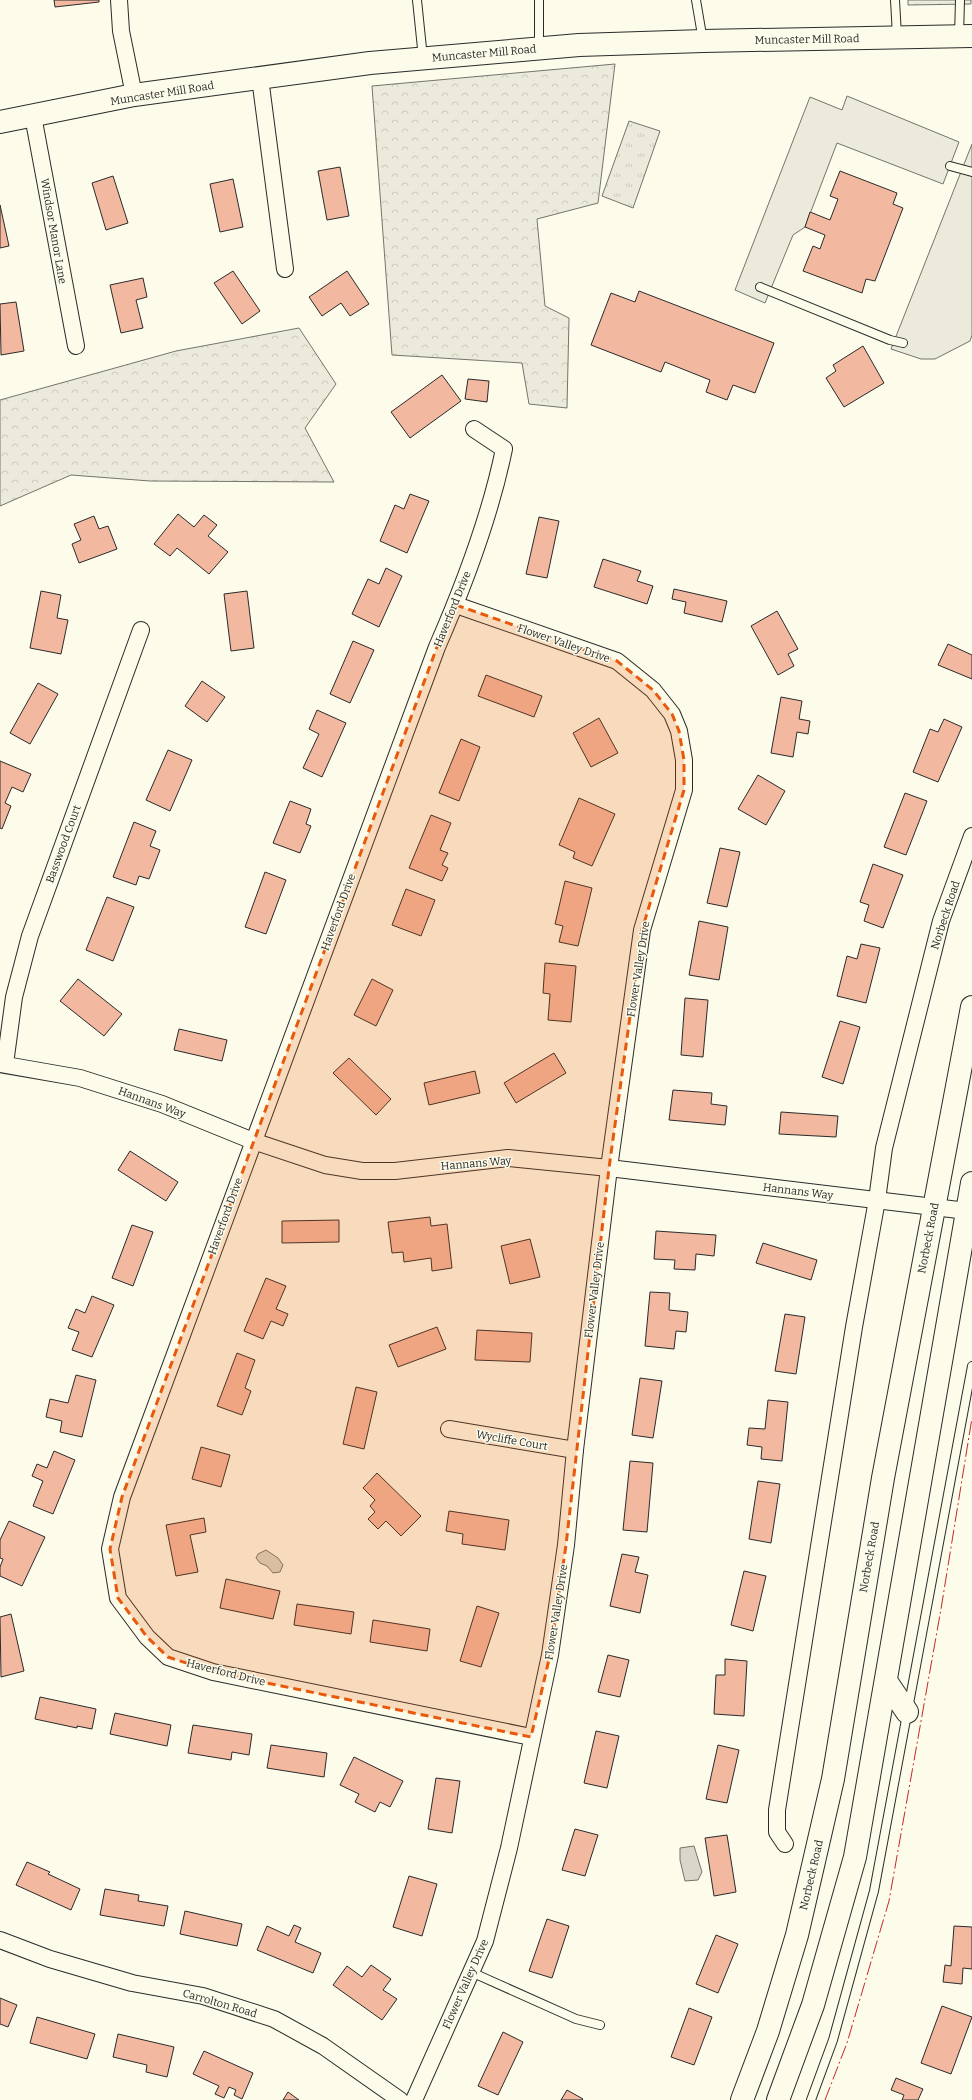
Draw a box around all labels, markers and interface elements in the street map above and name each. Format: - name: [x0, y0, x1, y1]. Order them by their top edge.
- street label: Muncaster Mill Road: [755, 32, 860, 47]
- street label: Muncaster Mill Road: [431, 42, 537, 65]
- street label: Muncaster Mill Road: [109, 79, 215, 108]
- street label: Windsor Manor Lane: [38, 177, 69, 285]
- street label: Haverford Drive: [431, 569, 474, 649]
- street label: Flower Valley Drive: [516, 622, 612, 665]
- street label: Basswood Court: [43, 803, 84, 885]
- street label: Haverford Drive: [318, 872, 358, 953]
- street label: Norbeck Road: [928, 879, 963, 951]
- street label: Flower Valley Drive: [624, 920, 652, 1018]
- street label: Hannans Way: [116, 1084, 187, 1121]
- street label: Hannans Way: [440, 1154, 512, 1173]
- street label: Haverford Drive: [205, 1176, 245, 1257]
- street label: Hannans Way: [762, 1181, 834, 1202]
- street label: Norbeck Road: [915, 1201, 942, 1275]
- street label: Flower Valley Drive: [582, 1241, 607, 1339]
- street label: Wycliffe Court: [475, 1428, 549, 1453]
- street label: Norbeck Road: [857, 1520, 882, 1593]
- street label: Flower Valley Drive: [542, 1563, 570, 1661]
- street label: Haverford Drive: [185, 1656, 267, 1689]
- street label: Norbeck Road: [797, 1838, 826, 1911]
- street label: Flower Valley Drive: [440, 1937, 491, 2031]
- street label: Carrolton Road: [181, 1987, 259, 2020]

